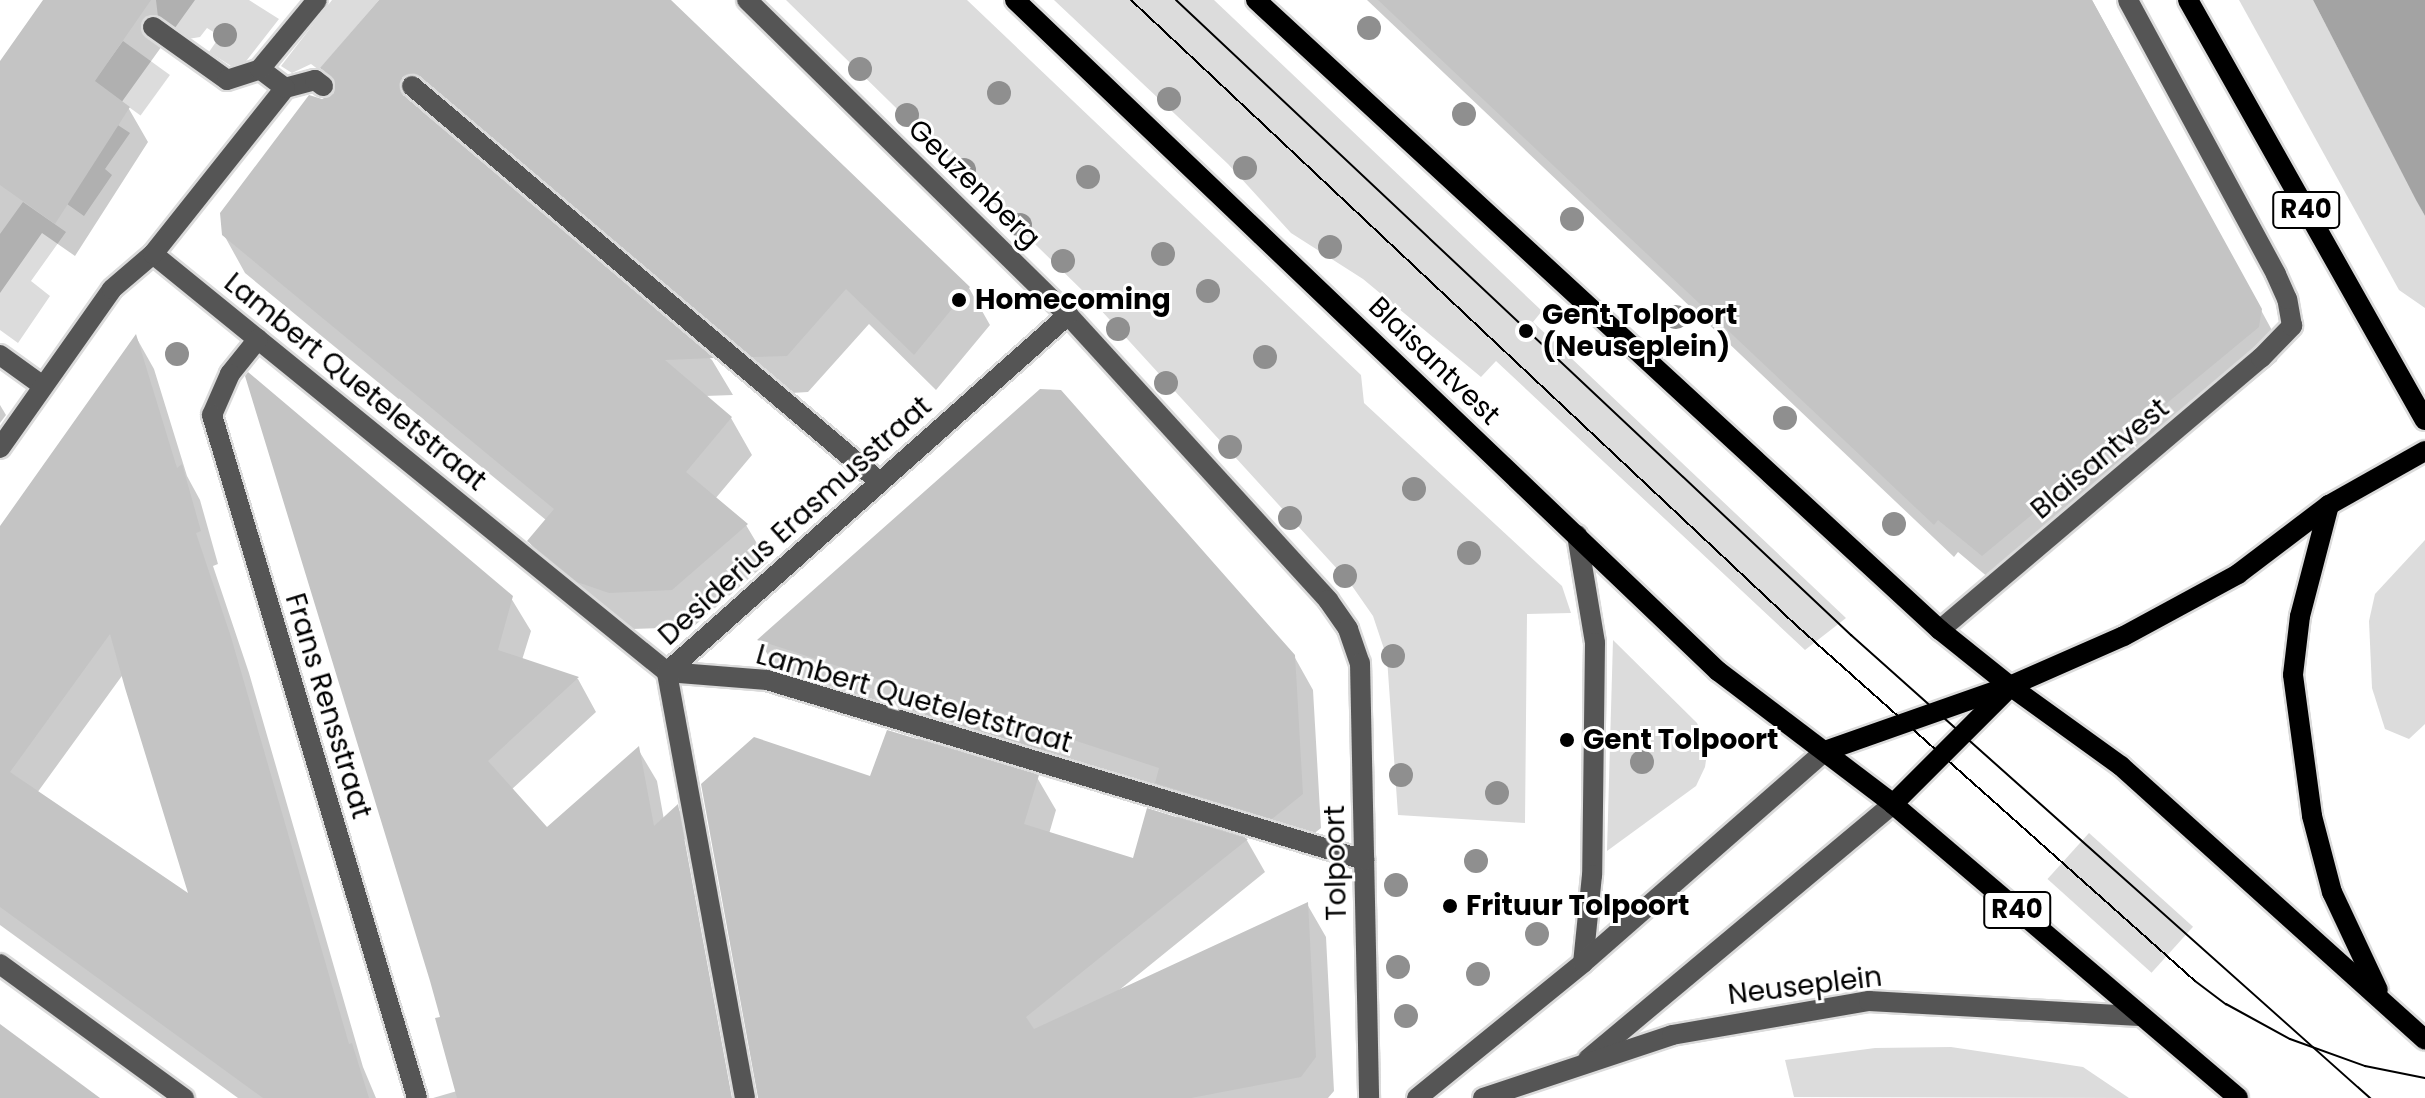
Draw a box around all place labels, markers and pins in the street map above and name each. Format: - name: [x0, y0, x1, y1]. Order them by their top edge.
- place label: Homecoming: [975, 283, 1171, 317]
- marker: Homecoming: [950, 291, 968, 309]
- place label: Gent Tolpoort (Neuseplein): [1542, 298, 1737, 364]
- marker: Gent Tolpoort (Neuseplein): [1517, 322, 1535, 340]
- place label: Gent Tolpoort: [1583, 723, 1778, 757]
- marker: Gent Tolpoort: [1558, 731, 1576, 749]
- place label: Frituur Tolpoort: [1466, 889, 1689, 923]
- marker: Frituur Tolpoort: [1441, 897, 1459, 915]

